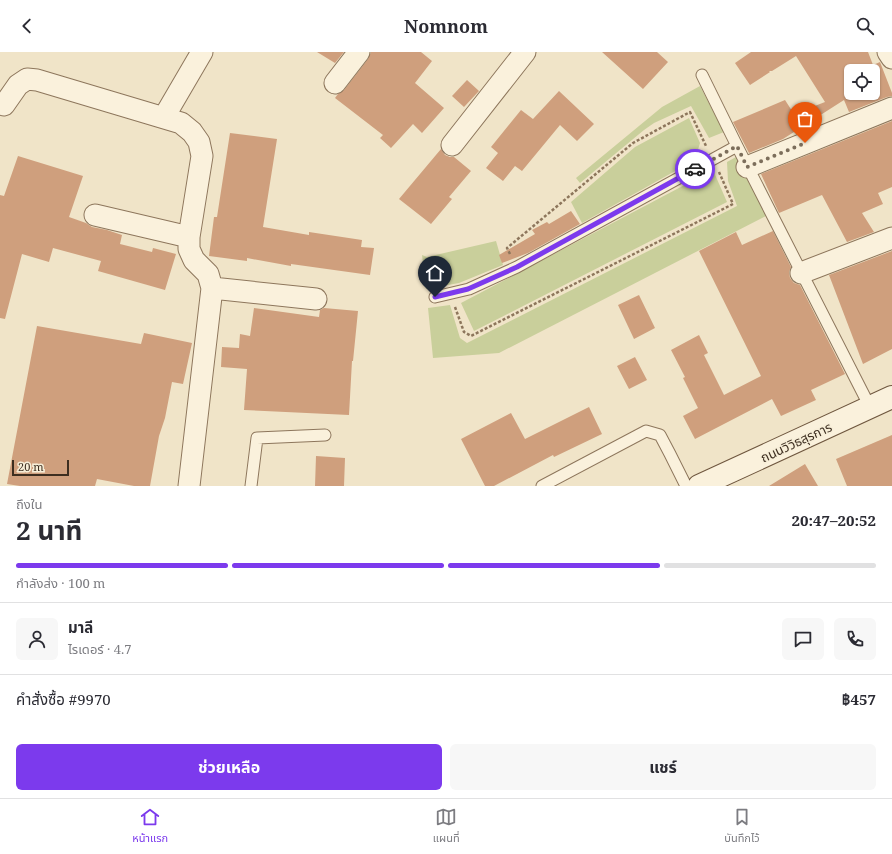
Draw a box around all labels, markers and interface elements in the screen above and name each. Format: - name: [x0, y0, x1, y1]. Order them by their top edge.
- text: Nomnom: [404, 14, 488, 38]
- icon: back: [16, 15, 38, 37]
- icon: search: [854, 15, 876, 37]
- map controls: [844, 64, 880, 100]
- button: locate: [844, 64, 880, 100]
- pin: [788, 102, 822, 143]
- icon: bag: [794, 108, 816, 130]
- courier: [675, 149, 715, 189]
- icon: car: [684, 158, 706, 180]
- pin: [418, 256, 452, 297]
- icon: home: [424, 262, 446, 284]
- street label: ถนนวิวิธสุรการ: [757, 418, 835, 466]
- scale bar: [12, 458, 69, 477]
- text: 20 m: [18, 459, 44, 474]
- text: ถึงใน: [16, 495, 42, 513]
- text: 20:47–20:52: [792, 510, 876, 530]
- text: 2 นาที: [16, 512, 82, 548]
- text: กำลังส่ง · 100 m: [16, 574, 105, 592]
- text: มาลี: [68, 617, 93, 637]
- button: person: [16, 618, 58, 660]
- button: chat: [782, 618, 824, 660]
- button: phone: [834, 618, 876, 660]
- text: ไรเดอร์ · 4.7: [68, 640, 131, 658]
- text: คำสั่งซื้อ #9970: [16, 689, 111, 709]
- text: ฿457: [842, 689, 876, 709]
- button: ช่วยเหลือ: [16, 744, 442, 790]
- button: แชร์: [450, 744, 876, 790]
- tab: หน้าแรก: [132, 806, 168, 847]
- tab: แผนที่: [433, 806, 460, 847]
- tab: บันทึกไว้: [724, 806, 760, 847]

